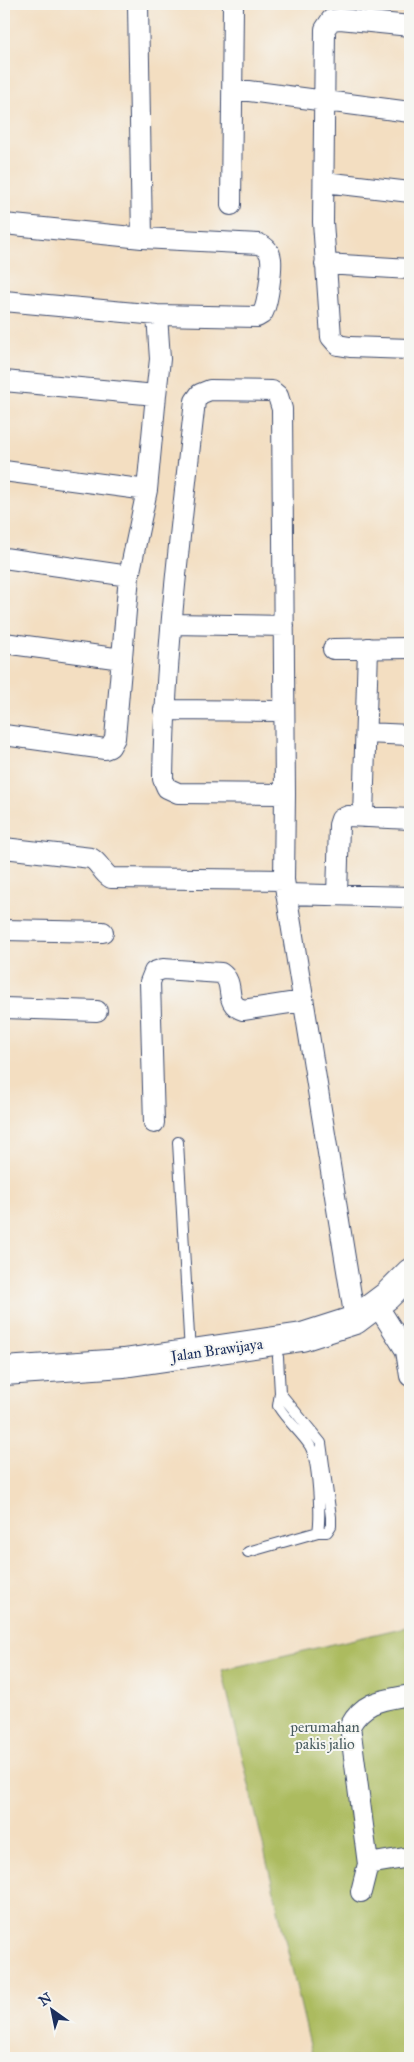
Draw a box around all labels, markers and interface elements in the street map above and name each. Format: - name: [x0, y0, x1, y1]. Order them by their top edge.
- street label: Jalan Brawijaya: [168, 1335, 265, 1367]
- park label: perumahan pakis jalio: [289, 1718, 360, 1753]
- north arrow: [28, 1984, 78, 2034]
- text: N: [36, 1989, 55, 2010]

